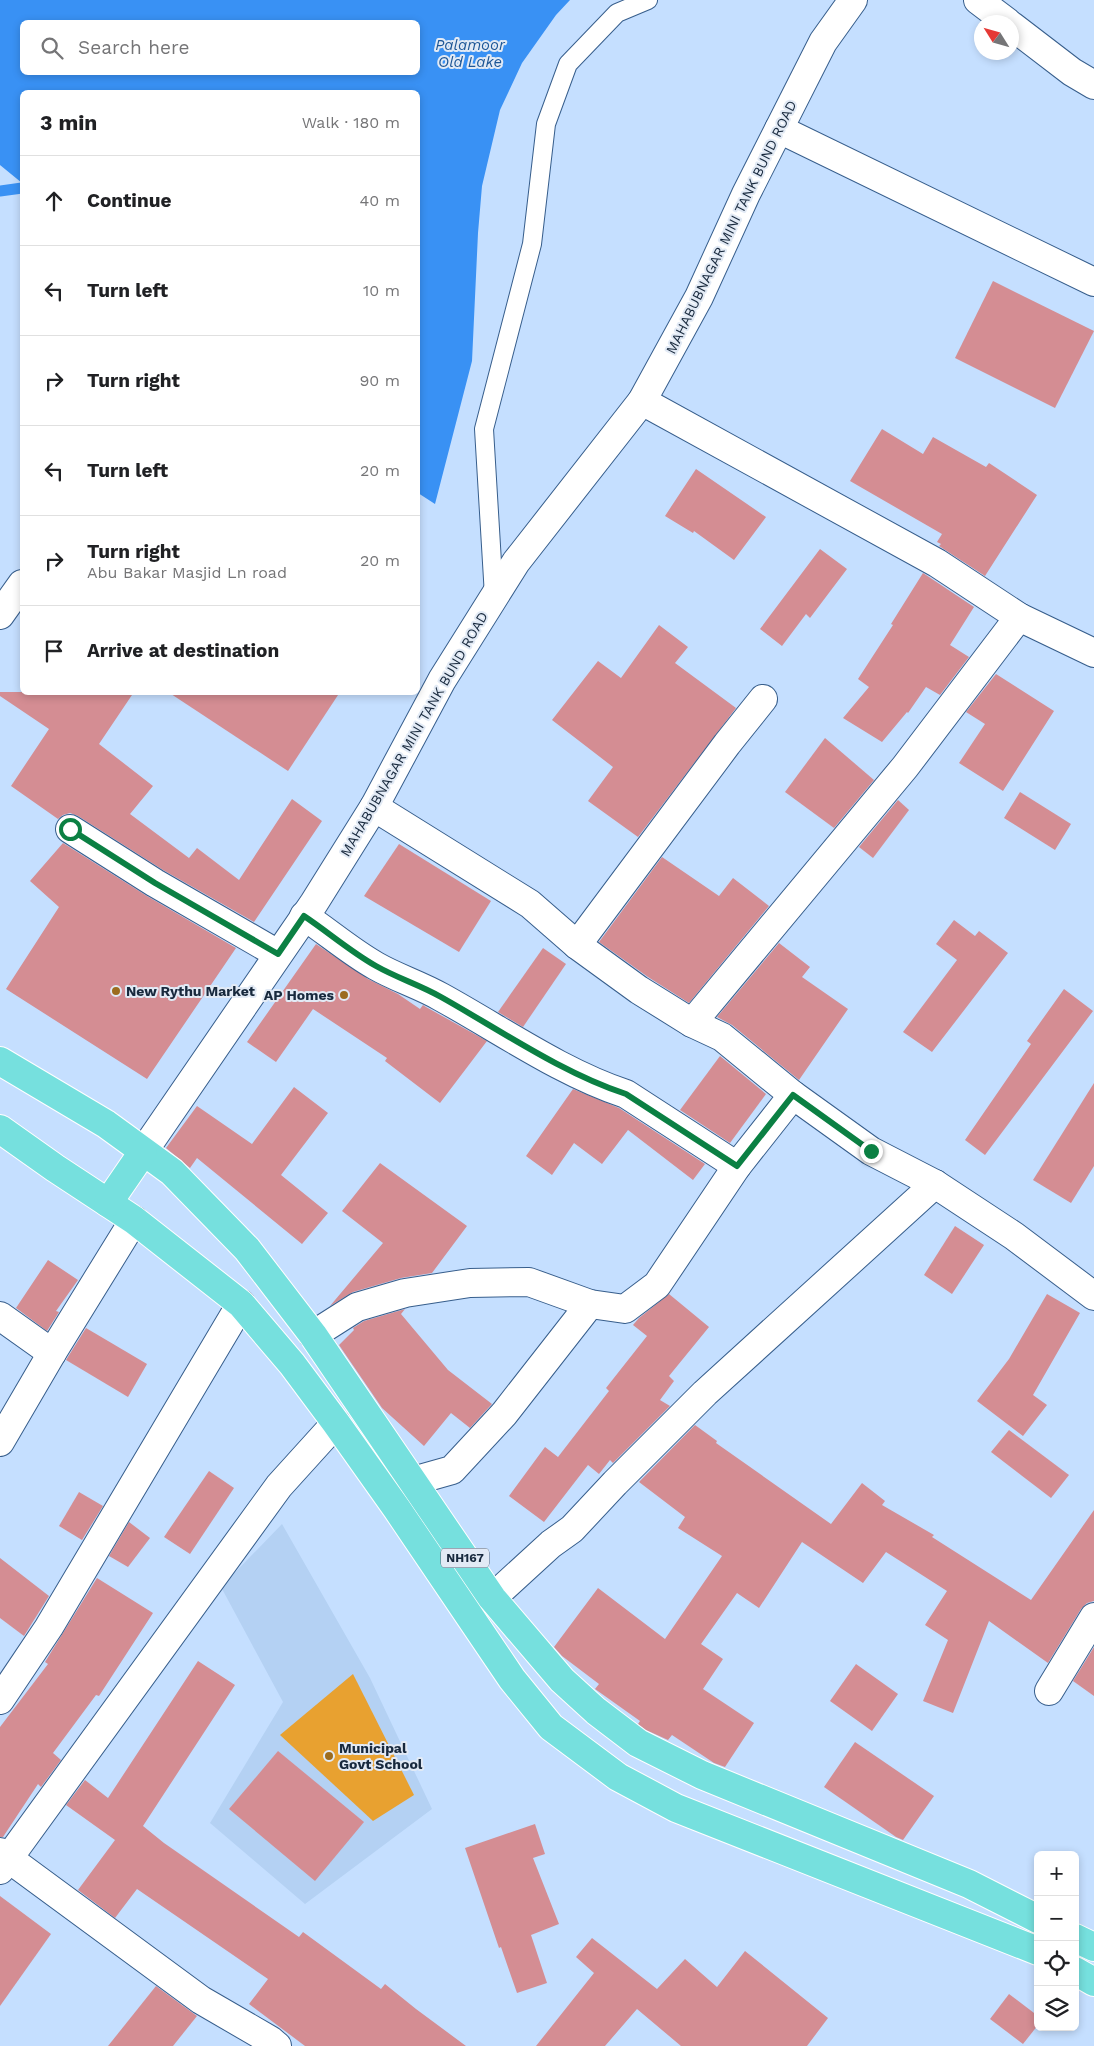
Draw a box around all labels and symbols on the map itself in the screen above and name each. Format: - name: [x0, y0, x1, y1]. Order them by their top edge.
- north arrow: [974, 15, 1019, 60]
- water label: Palamoor Old Lake: [435, 36, 506, 71]
- street label: MAHABUBNAGAR MINI TANK BUND ROAD: [662, 98, 800, 356]
- street label: MAHABUBNAGAR MINI TANK BUND ROAD: [337, 609, 491, 859]
- route start: [59, 818, 82, 841]
- place label: New Rythu Market: [126, 983, 255, 999]
- marker: New Rythu Market: [110, 985, 122, 997]
- place label: AP Homes: [264, 987, 335, 1003]
- marker: AP Homes: [338, 989, 350, 1001]
- route end: [860, 1140, 883, 1163]
- road number: NH167: [441, 1549, 489, 1568]
- place label: Municipal Govt School: [339, 1740, 423, 1772]
- marker: Municipal Govt School: [323, 1750, 335, 1762]

